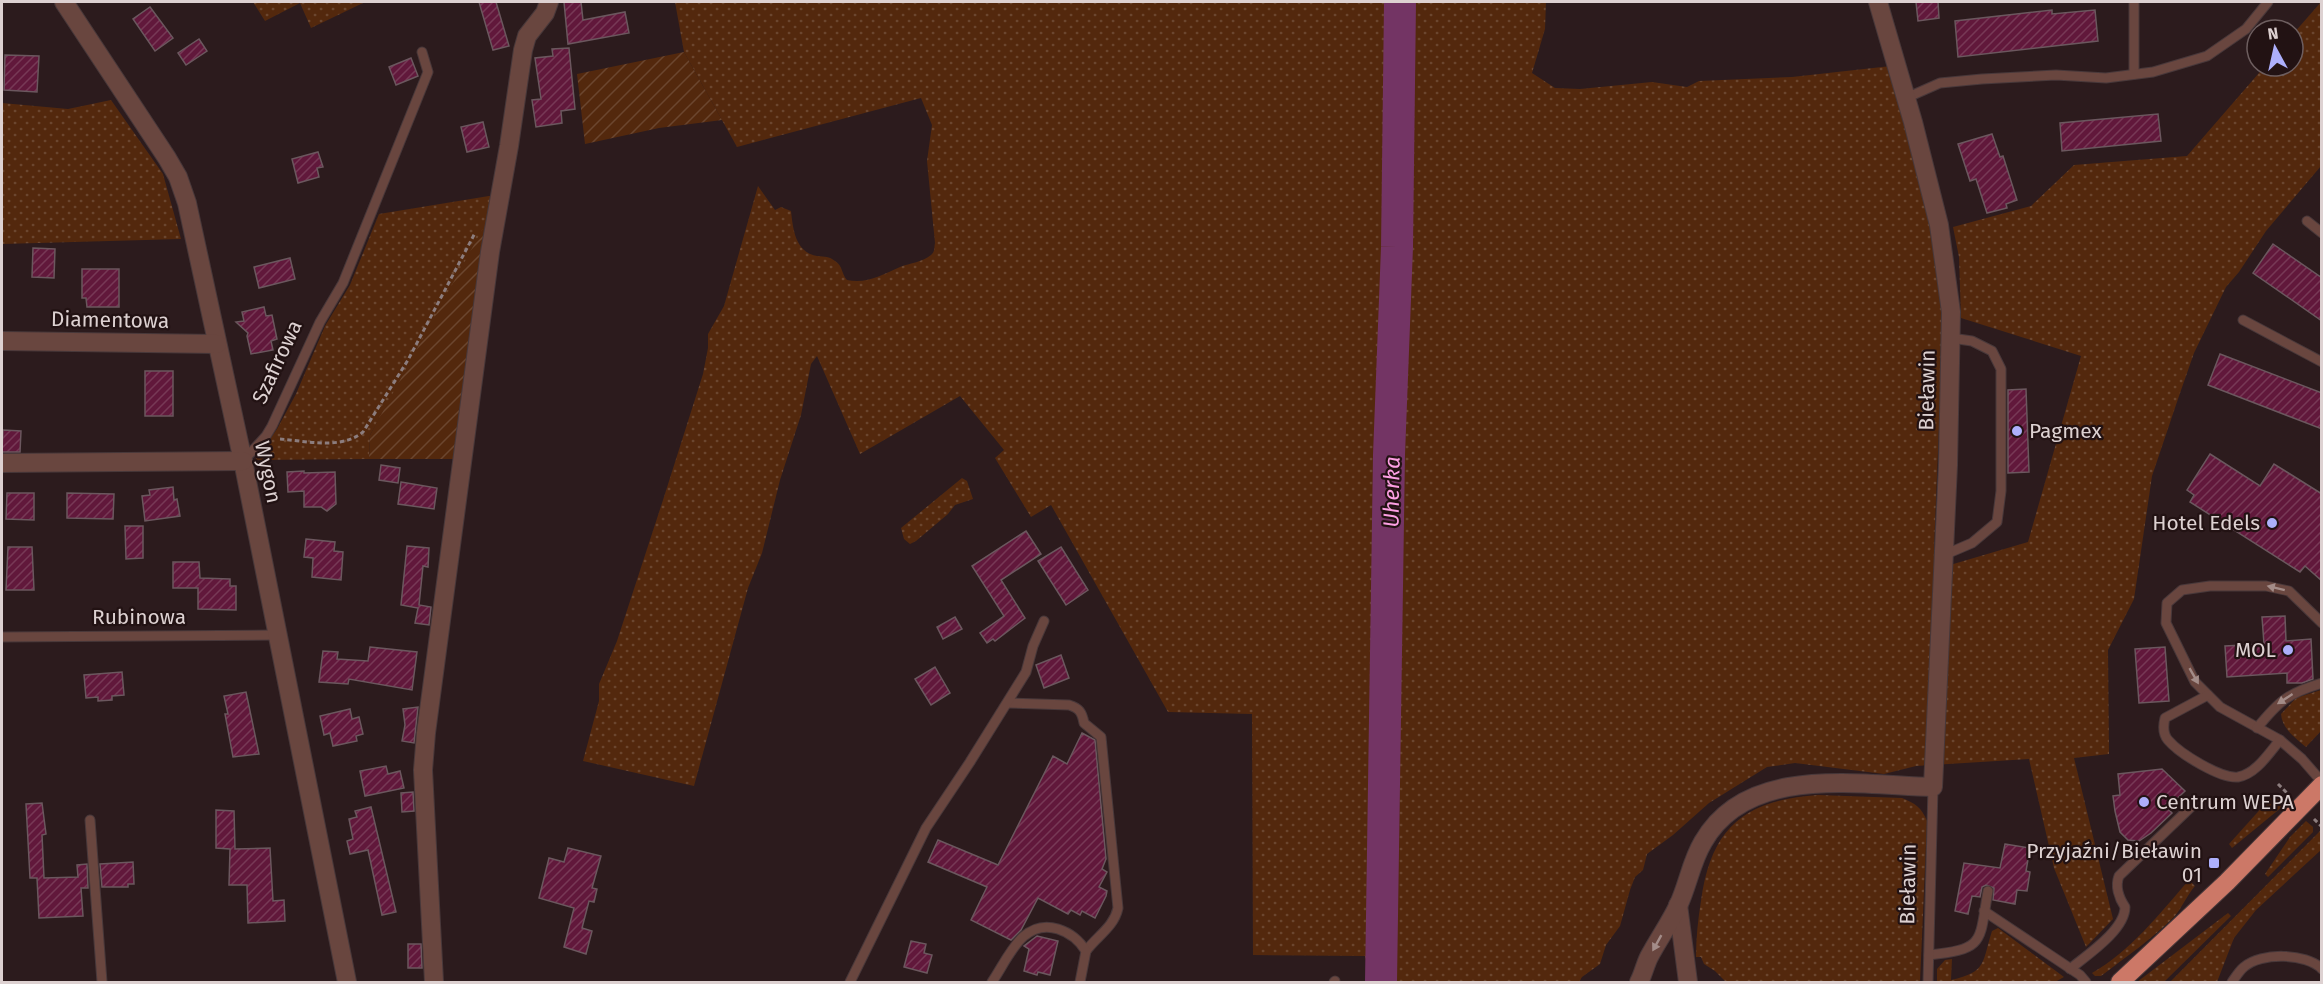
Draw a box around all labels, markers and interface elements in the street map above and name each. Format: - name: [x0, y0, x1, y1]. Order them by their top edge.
- north arrow: [2245, 18, 2305, 78]
- text: N: [2266, 23, 2280, 44]
- street label: Diamentowa: [51, 306, 169, 334]
- street label: Szafirowa: [246, 316, 308, 408]
- street label: Bieławin: [1913, 349, 1941, 431]
- place label: Pagmex: [2029, 418, 2102, 444]
- marker: Pagmex: [2010, 424, 2024, 438]
- street label: Wygon: [249, 439, 287, 505]
- water label: Uherka: [1377, 456, 1406, 528]
- place label: Hotel Edels: [2152, 510, 2260, 536]
- marker: Hotel Edels: [2265, 516, 2279, 530]
- one-way arrow: [2267, 583, 2286, 593]
- street label: Rubinowa: [92, 604, 186, 630]
- place label: MOL: [2235, 637, 2277, 663]
- marker: MOL: [2281, 643, 2295, 657]
- one-way arrow: [2188, 668, 2199, 684]
- one-way arrow: [2277, 693, 2293, 705]
- place label: Centrum WEPA: [2156, 789, 2294, 815]
- marker: Centrum WEPA: [2137, 795, 2151, 809]
- place label: Przyjaźni/Bieławin 01: [2026, 838, 2202, 888]
- street label: Bieławin: [1894, 843, 1922, 925]
- marker: Przyjaźni/Bieławin 01: [2207, 856, 2221, 870]
- one-way arrow: [1652, 935, 1662, 952]

